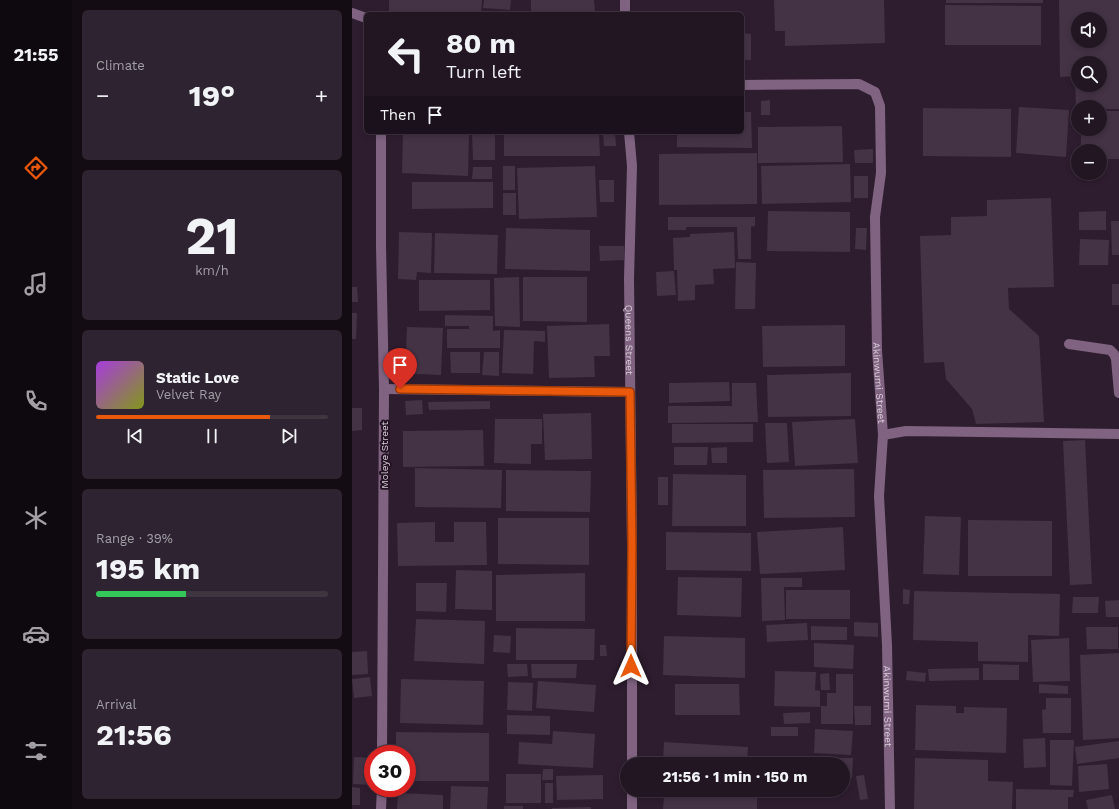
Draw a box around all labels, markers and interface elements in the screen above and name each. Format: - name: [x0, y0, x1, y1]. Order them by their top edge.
- map controls: [1071, 12, 1107, 180]
- button: sound: [1071, 12, 1107, 48]
- text: 80 m: [446, 27, 516, 60]
- icon: left: [380, 28, 432, 80]
- text: 21:55: [14, 44, 58, 65]
- button: search: [1071, 56, 1107, 92]
- text: Climate: [96, 58, 145, 73]
- text: Turn left: [446, 61, 521, 82]
- text: 19°: [189, 78, 235, 113]
- text: −: [96, 83, 109, 108]
- text: +: [315, 83, 328, 108]
- button: +: [1071, 100, 1107, 136]
- icon: arrive: [424, 104, 446, 126]
- text: Then: [380, 106, 416, 124]
- button: −: [1071, 144, 1107, 180]
- icon: directions: [22, 154, 50, 182]
- text: 21: [185, 206, 239, 267]
- text: km/h: [195, 263, 229, 278]
- icon: music: [22, 270, 50, 298]
- street label: Queens Street: [624, 305, 636, 376]
- street label: Akinwumi Street: [871, 342, 888, 425]
- pin: [383, 348, 417, 389]
- icon: arrive: [389, 354, 411, 376]
- text: Static Love: [156, 369, 239, 387]
- icon: phone: [22, 387, 50, 415]
- text: Velvet Ray: [156, 387, 221, 402]
- street label: Moleye Street: [379, 420, 390, 489]
- icon: previous: [124, 425, 146, 447]
- icon: pause: [201, 425, 223, 447]
- icon: next: [278, 425, 300, 447]
- icon: climate: [22, 504, 50, 532]
- text: Range · 39%: [96, 531, 173, 546]
- text: 195 km: [96, 551, 200, 586]
- icon: car: [22, 620, 50, 648]
- position arrow: [610, 645, 652, 687]
- street label: Akinwumi Street: [882, 665, 894, 748]
- text: Arrival: [96, 697, 137, 712]
- text: 21:56: [96, 717, 172, 752]
- icon: filters: [22, 737, 50, 765]
- speed limit sign: 30: [364, 745, 416, 797]
- text: 21:56 · 1 min · 150 m: [663, 768, 807, 786]

